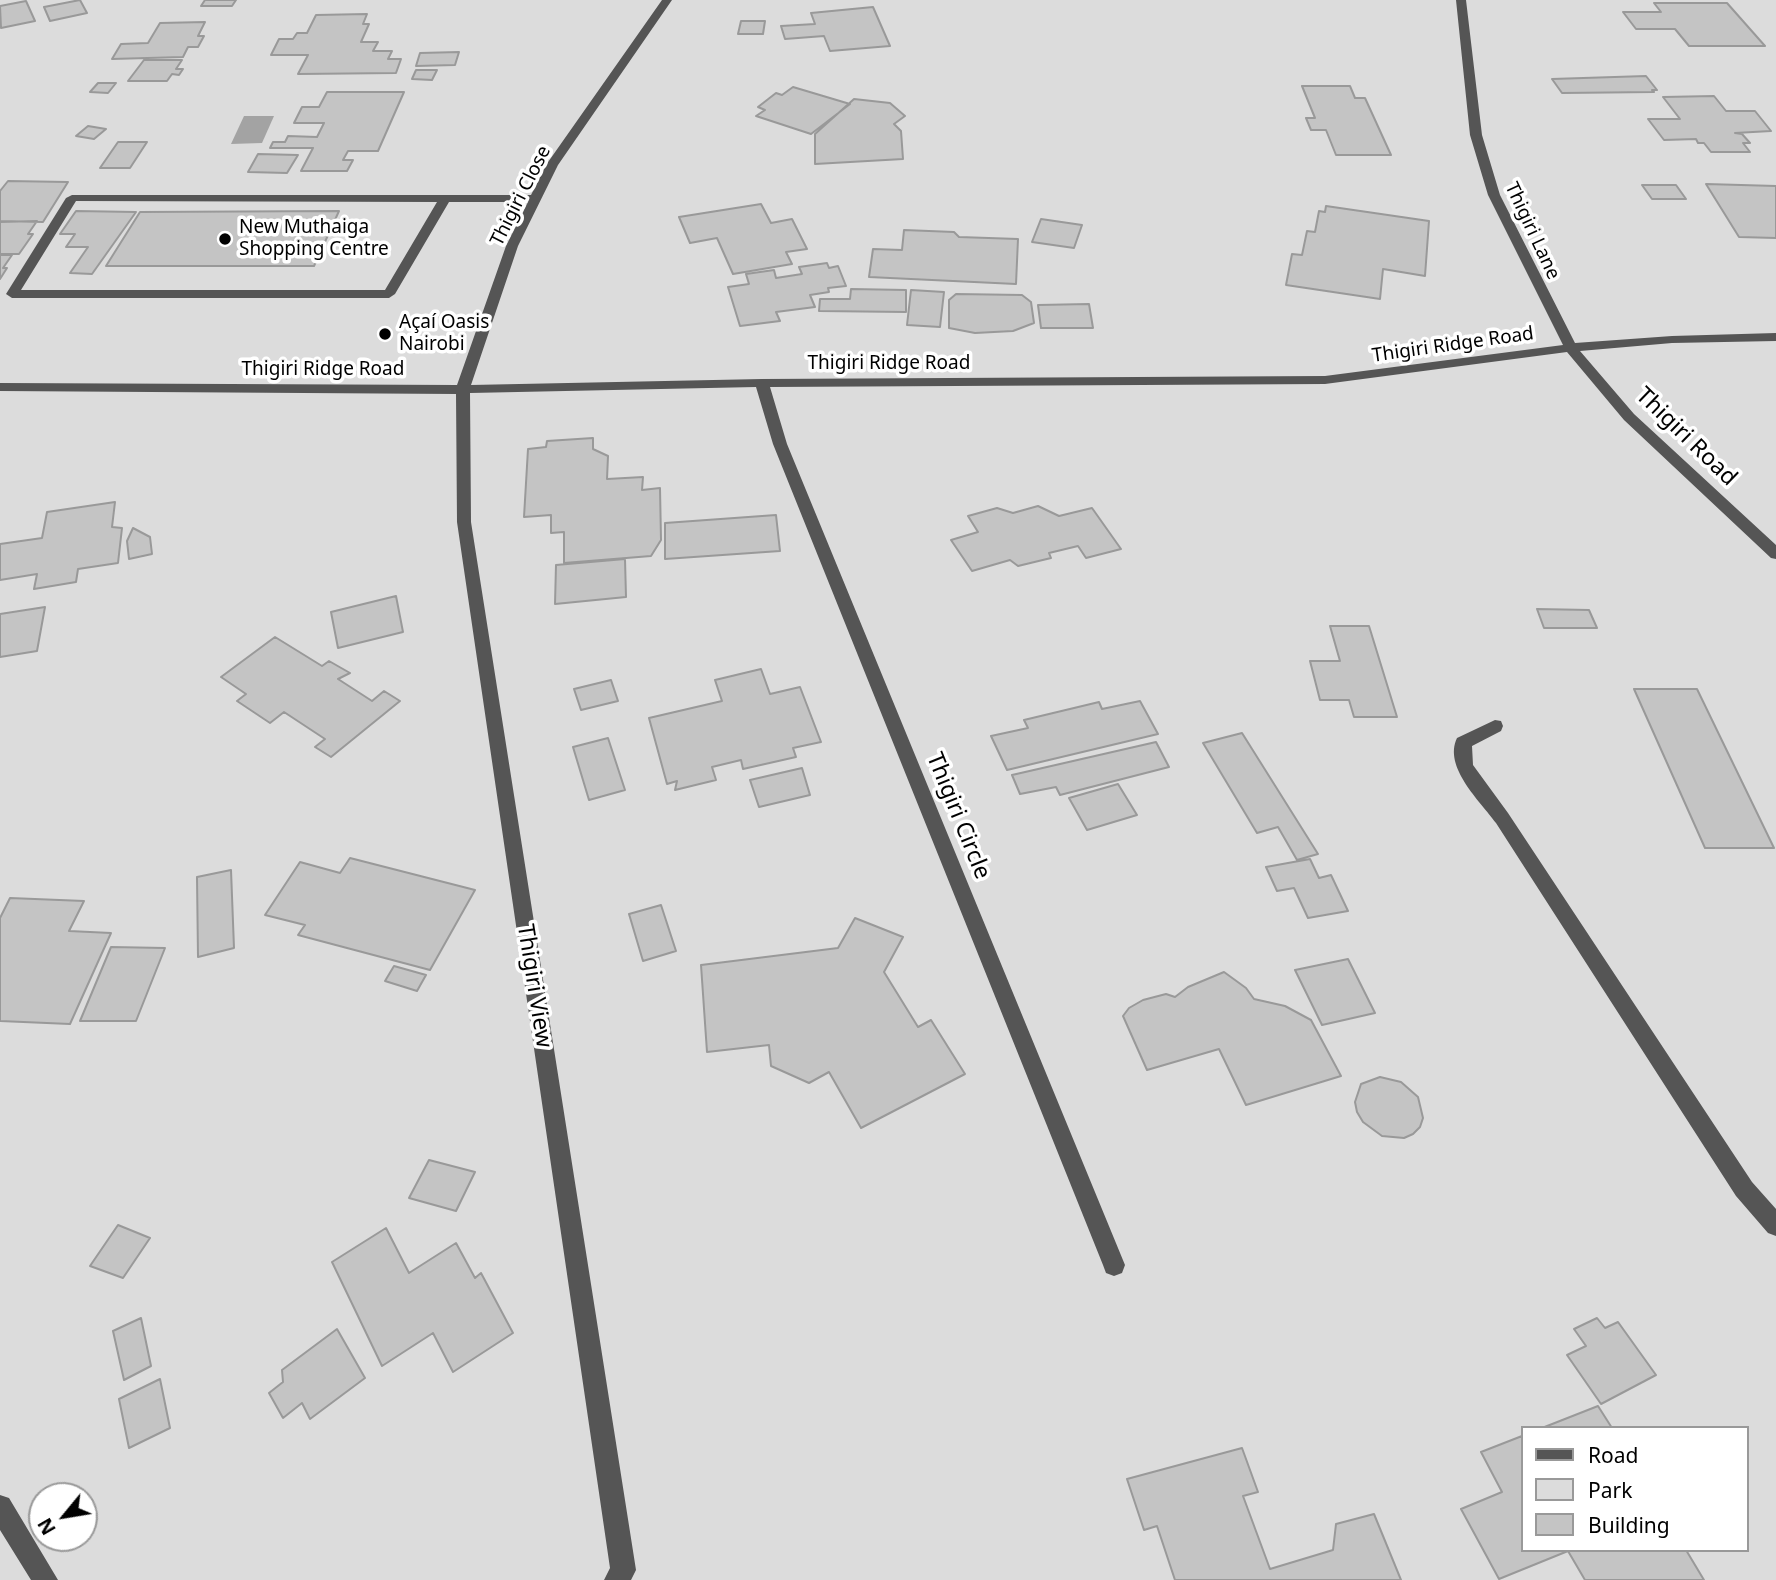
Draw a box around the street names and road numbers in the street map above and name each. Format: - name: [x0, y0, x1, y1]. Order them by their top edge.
- street label: Thigiri Close: [486, 142, 556, 250]
- street label: Thigiri Lane: [1500, 179, 1564, 283]
- street label: Thigiri Ridge Road: [1371, 322, 1535, 368]
- street label: Thigiri Ridge Road: [808, 353, 970, 375]
- street label: Thigiri Ridge Road: [242, 359, 404, 381]
- street label: Thigiri Road: [1630, 382, 1742, 492]
- street label: Thigiri Circle: [920, 749, 996, 883]
- street label: Thigiri View: [511, 922, 557, 1050]

